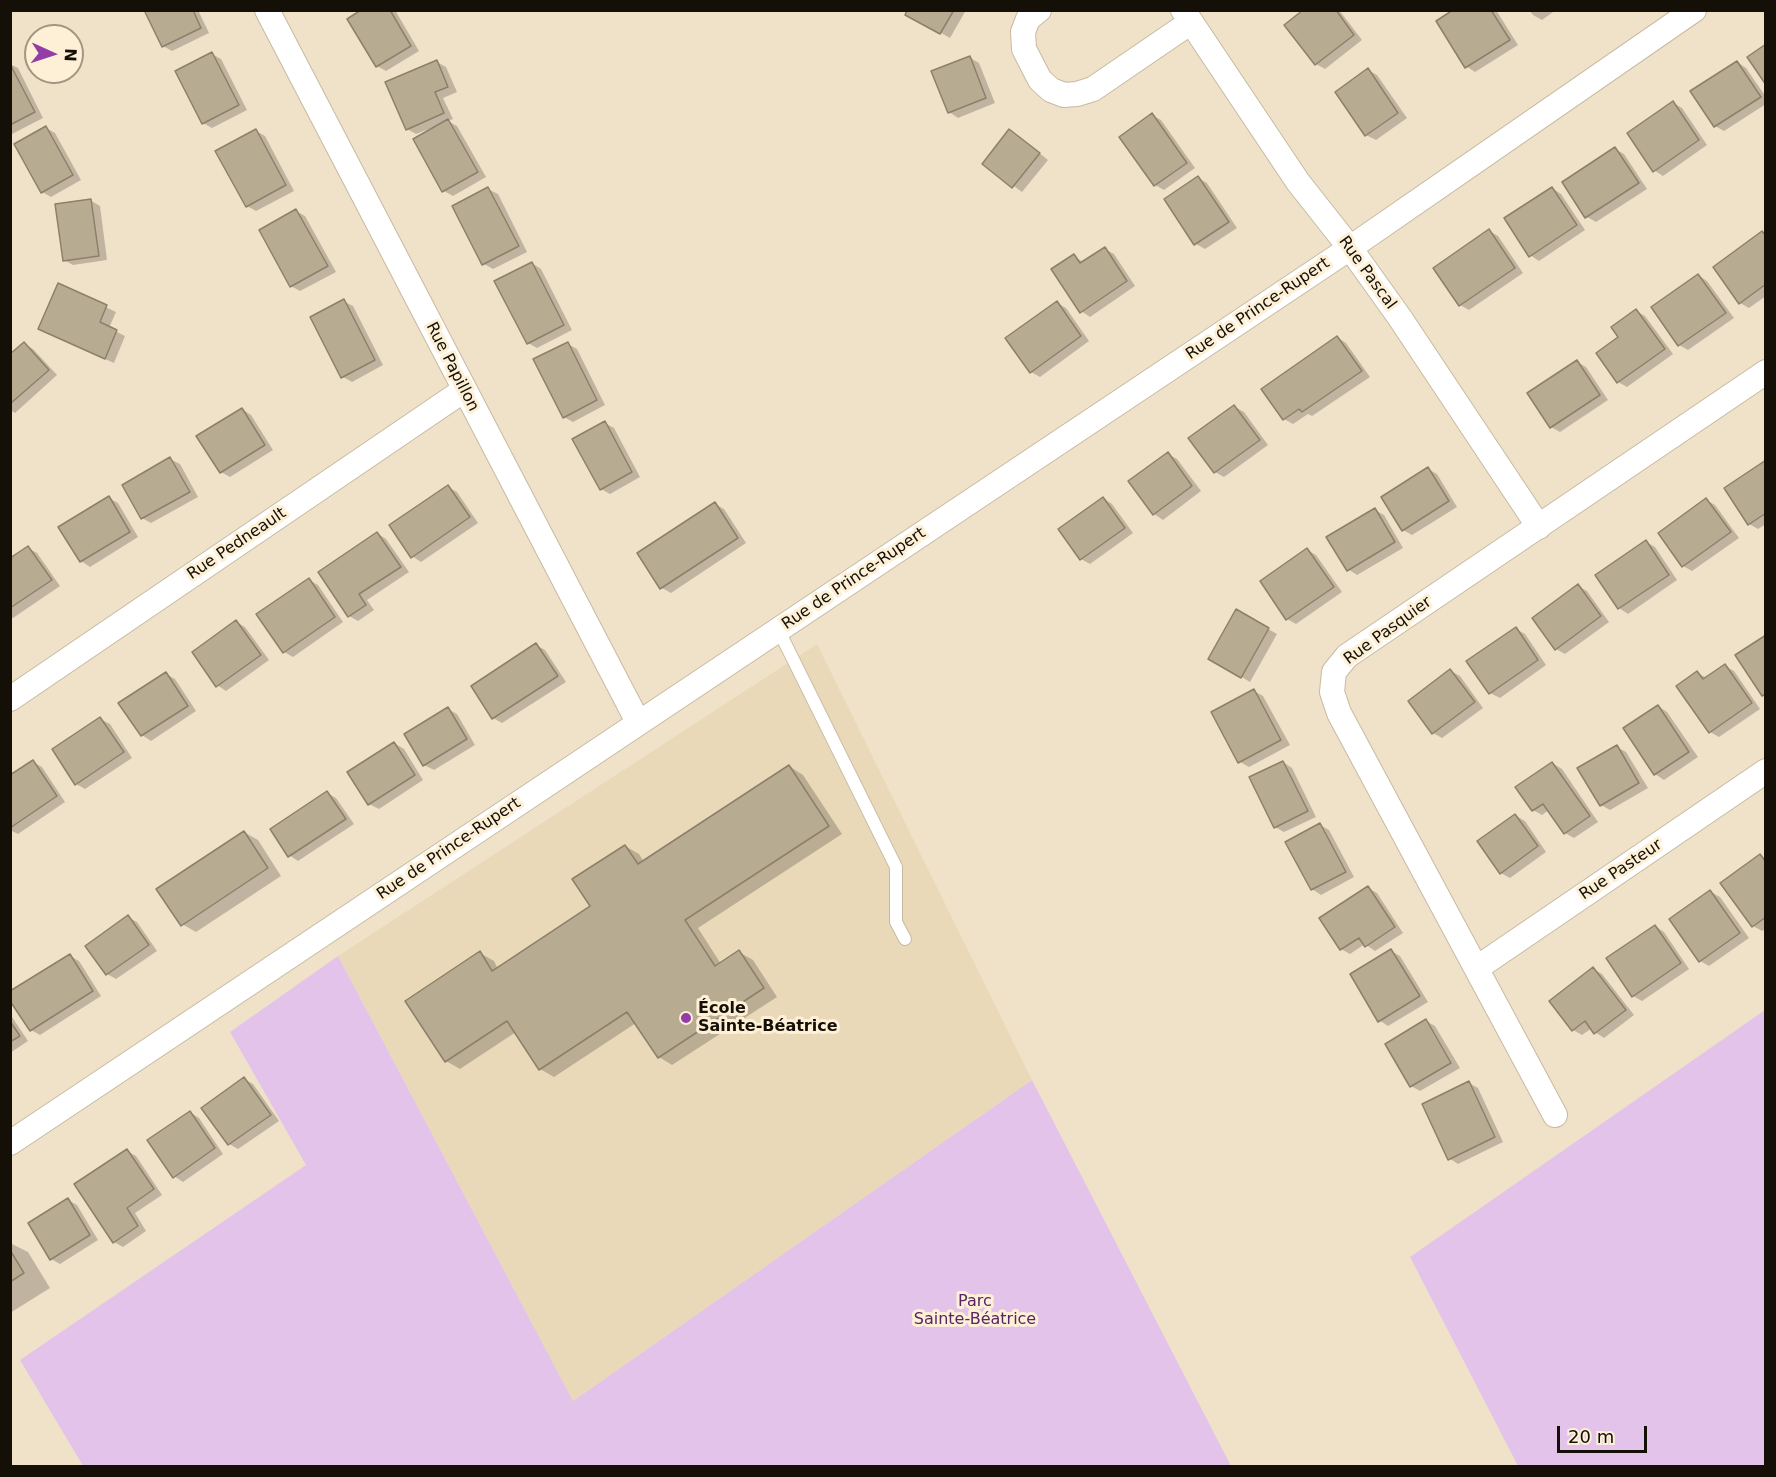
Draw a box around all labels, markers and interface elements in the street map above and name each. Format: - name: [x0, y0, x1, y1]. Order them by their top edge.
- north arrow: [24, 24, 84, 84]
- text: N: [61, 48, 80, 62]
- street label: Rue Pascal: [1334, 233, 1400, 313]
- street label: Rue de Prince-Rupert: [1183, 254, 1333, 364]
- street label: Rue Papillon: [421, 319, 483, 415]
- street label: Rue Pedneault: [184, 504, 290, 584]
- street label: Rue de Prince-Rupert: [779, 524, 929, 634]
- street label: Rue Pasquier: [1340, 593, 1436, 669]
- street label: Rue de Prince-Rupert: [374, 794, 524, 904]
- street label: Rue Pasteur: [1576, 835, 1666, 905]
- place label: École Sainte-Béatrice: [698, 999, 838, 1037]
- marker: École Sainte-Béatrice: [679, 1011, 693, 1025]
- park label: Parc Sainte-Béatrice: [914, 1292, 1036, 1330]
- scale bar: [1560, 1414, 1650, 1452]
- text: 20 m: [1568, 1426, 1614, 1447]

